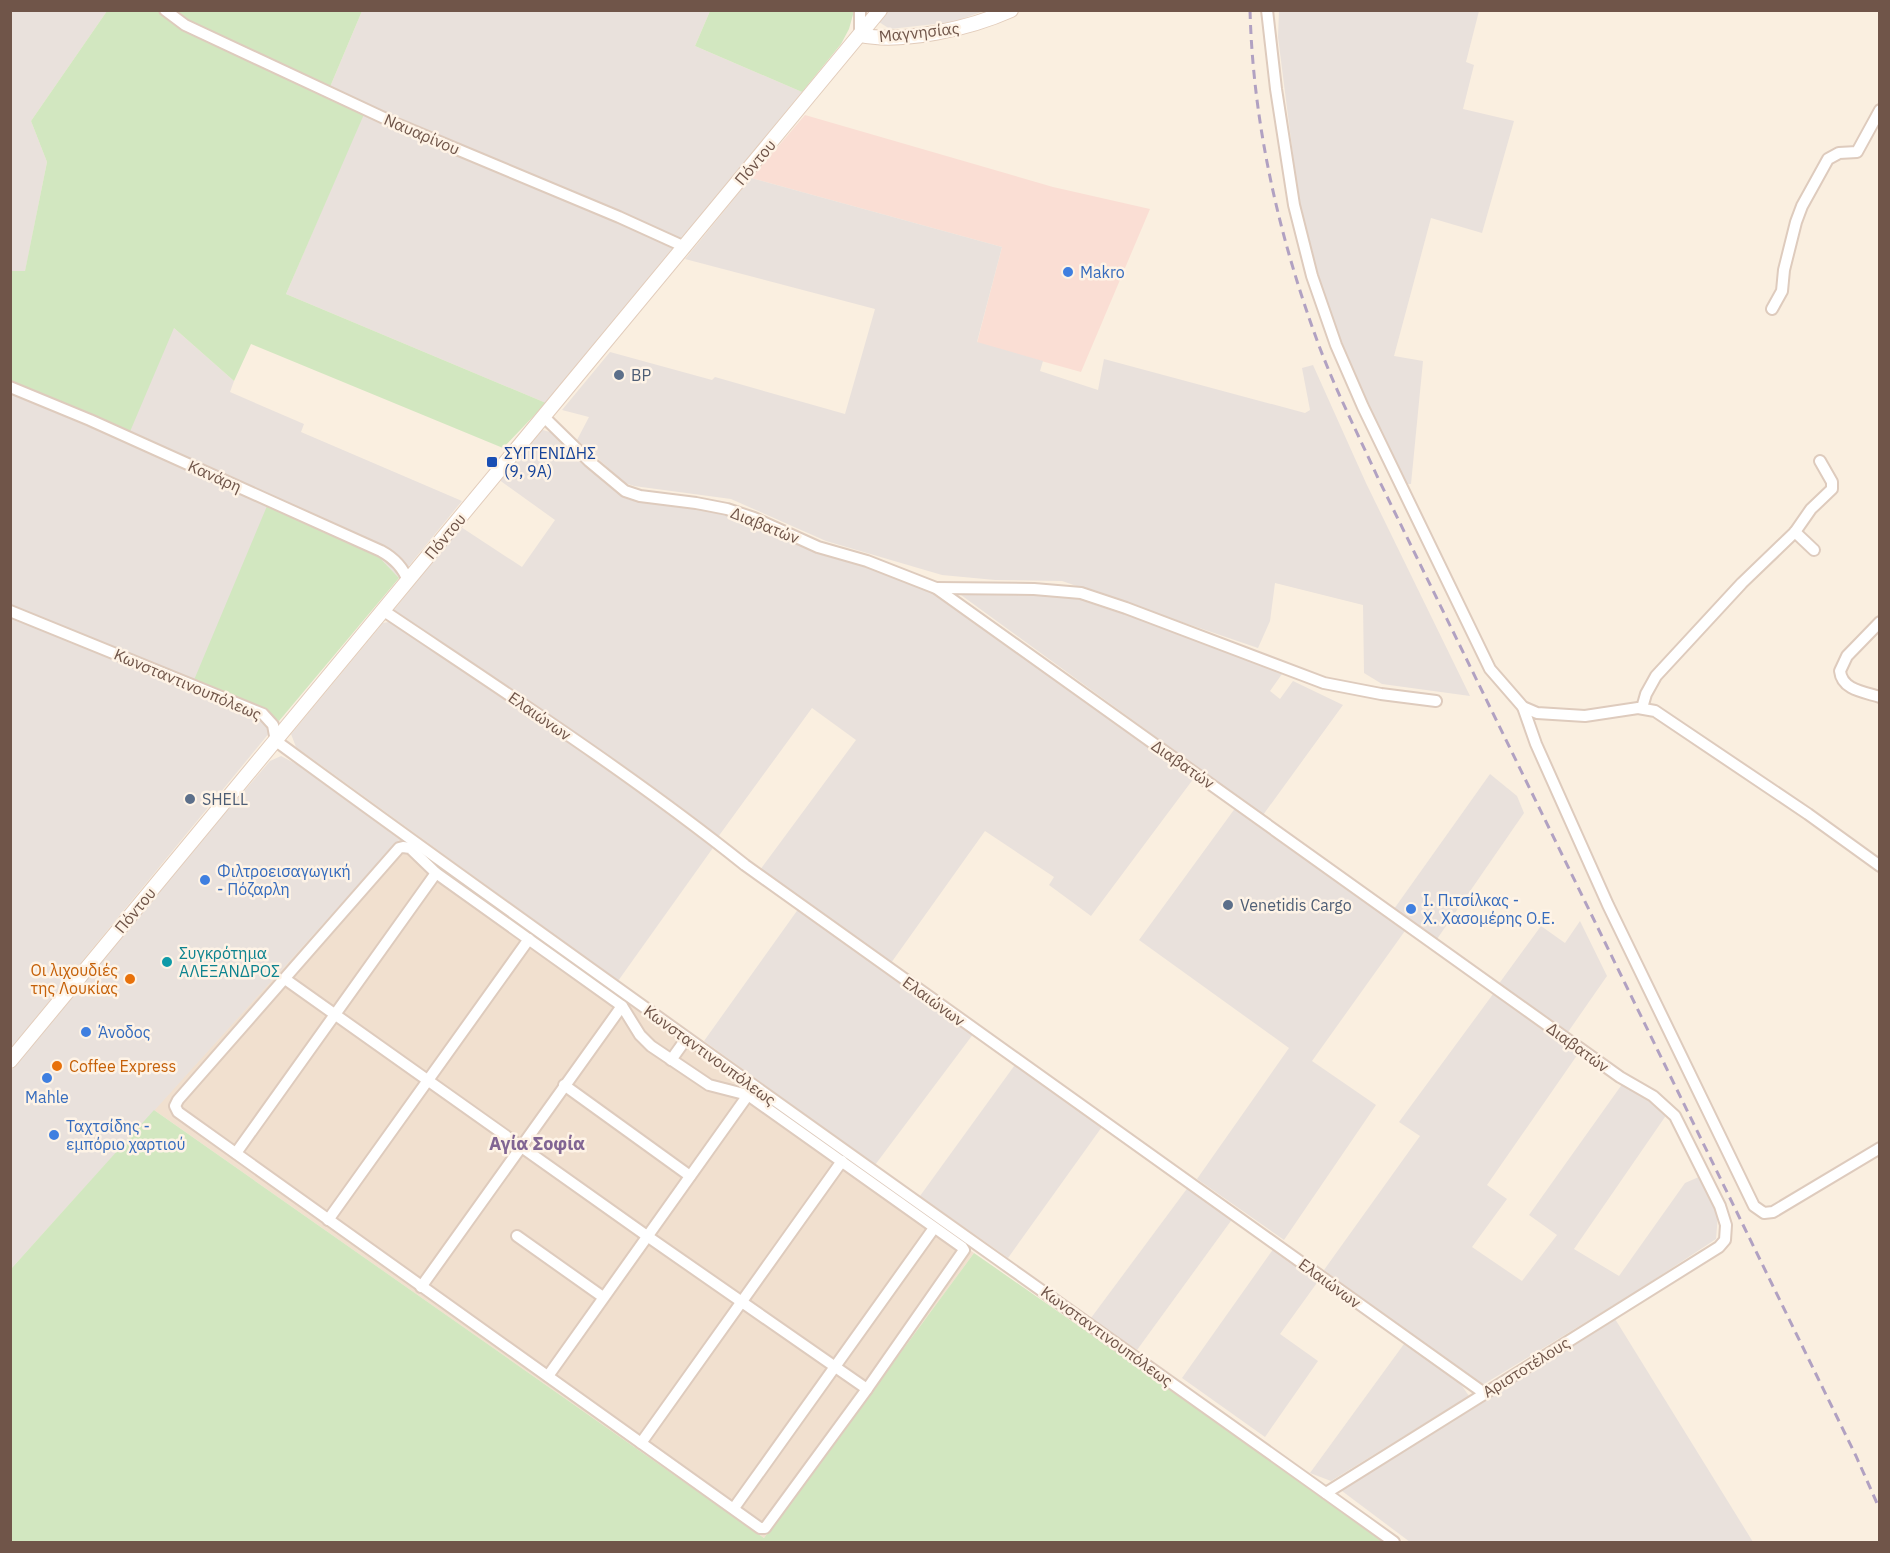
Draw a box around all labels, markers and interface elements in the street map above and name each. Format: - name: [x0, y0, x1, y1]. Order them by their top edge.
- street label: Μαγνησίας: [878, 18, 961, 46]
- street label: Ναυαρίνου: [381, 109, 463, 159]
- street label: Πόντου: [730, 135, 780, 189]
- place label: Makro: [1080, 262, 1125, 282]
- marker: Makro: [1061, 265, 1075, 279]
- place label: BP: [631, 365, 651, 385]
- marker: BP: [612, 368, 626, 382]
- place label: ΣΥΓΓΕΝΙΔΗΣ (9, 9Α): [504, 443, 596, 481]
- street label: Κανάρη: [185, 455, 245, 497]
- marker: ΣΥΓΓΕΝΙΔΗΣ (9, 9Α): [485, 455, 499, 469]
- street label: Διαβατών: [728, 502, 802, 548]
- street label: Πόντου: [420, 509, 470, 563]
- street label: Κωνσταντινουπόλεως: [111, 644, 265, 724]
- street label: Ελαιώνων: [505, 687, 575, 745]
- street label: Διαβατών: [1148, 735, 1218, 793]
- place label: SHELL: [202, 789, 248, 809]
- marker: SHELL: [183, 792, 197, 806]
- place label: Φιλτροεισαγωγική - Πόζαρλη: [217, 861, 351, 899]
- marker: Φιλτροεισαγωγική - Πόζαρλη: [198, 873, 212, 887]
- street label: Πόντου: [110, 883, 160, 937]
- place label: Ι. Πιτσίλκας - Χ. Χασομέρης Ο.Ε.: [1423, 890, 1555, 928]
- place label: Venetidis Cargo: [1240, 895, 1352, 915]
- marker: Venetidis Cargo: [1221, 898, 1235, 912]
- marker: Ι. Πιτσίλκας - Χ. Χασομέρης Ο.Ε.: [1404, 902, 1418, 916]
- place label: Συγκρότημα ΑΛΕΞΑΝΔΡΟΣ: [179, 943, 280, 981]
- marker: Συγκρότημα ΑΛΕΞΑΝΔΡΟΣ: [160, 955, 174, 969]
- place label: Οι λιχουδιές της Λουκίας: [30, 960, 118, 998]
- marker: Οι λιχουδιές της Λουκίας: [123, 972, 137, 986]
- street label: Ελαιώνων: [899, 972, 969, 1030]
- street label: Κωνσταντινουπόλεως: [640, 1000, 780, 1110]
- street label: Διαβατών: [1543, 1018, 1613, 1076]
- place label: Άνοδος: [98, 1022, 151, 1042]
- marker: Άνοδος: [79, 1025, 93, 1039]
- place label: Coffee Express: [69, 1056, 176, 1076]
- marker: Coffee Express: [50, 1059, 64, 1073]
- marker: Mahle: [40, 1071, 54, 1085]
- place label: Mahle: [25, 1087, 69, 1107]
- place label: Ταχτσίδης - εμπόριο χαρτιού: [66, 1116, 186, 1154]
- marker: Ταχτσίδης - εμπόριο χαρτιού: [47, 1128, 61, 1142]
- district label: Αγία Σοφία: [489, 1132, 585, 1155]
- street label: Ελαιώνων: [1295, 1254, 1365, 1312]
- street label: Κωνσταντινουπόλεως: [1037, 1281, 1177, 1391]
- street label: Αριστοτέλους: [1479, 1332, 1573, 1402]

